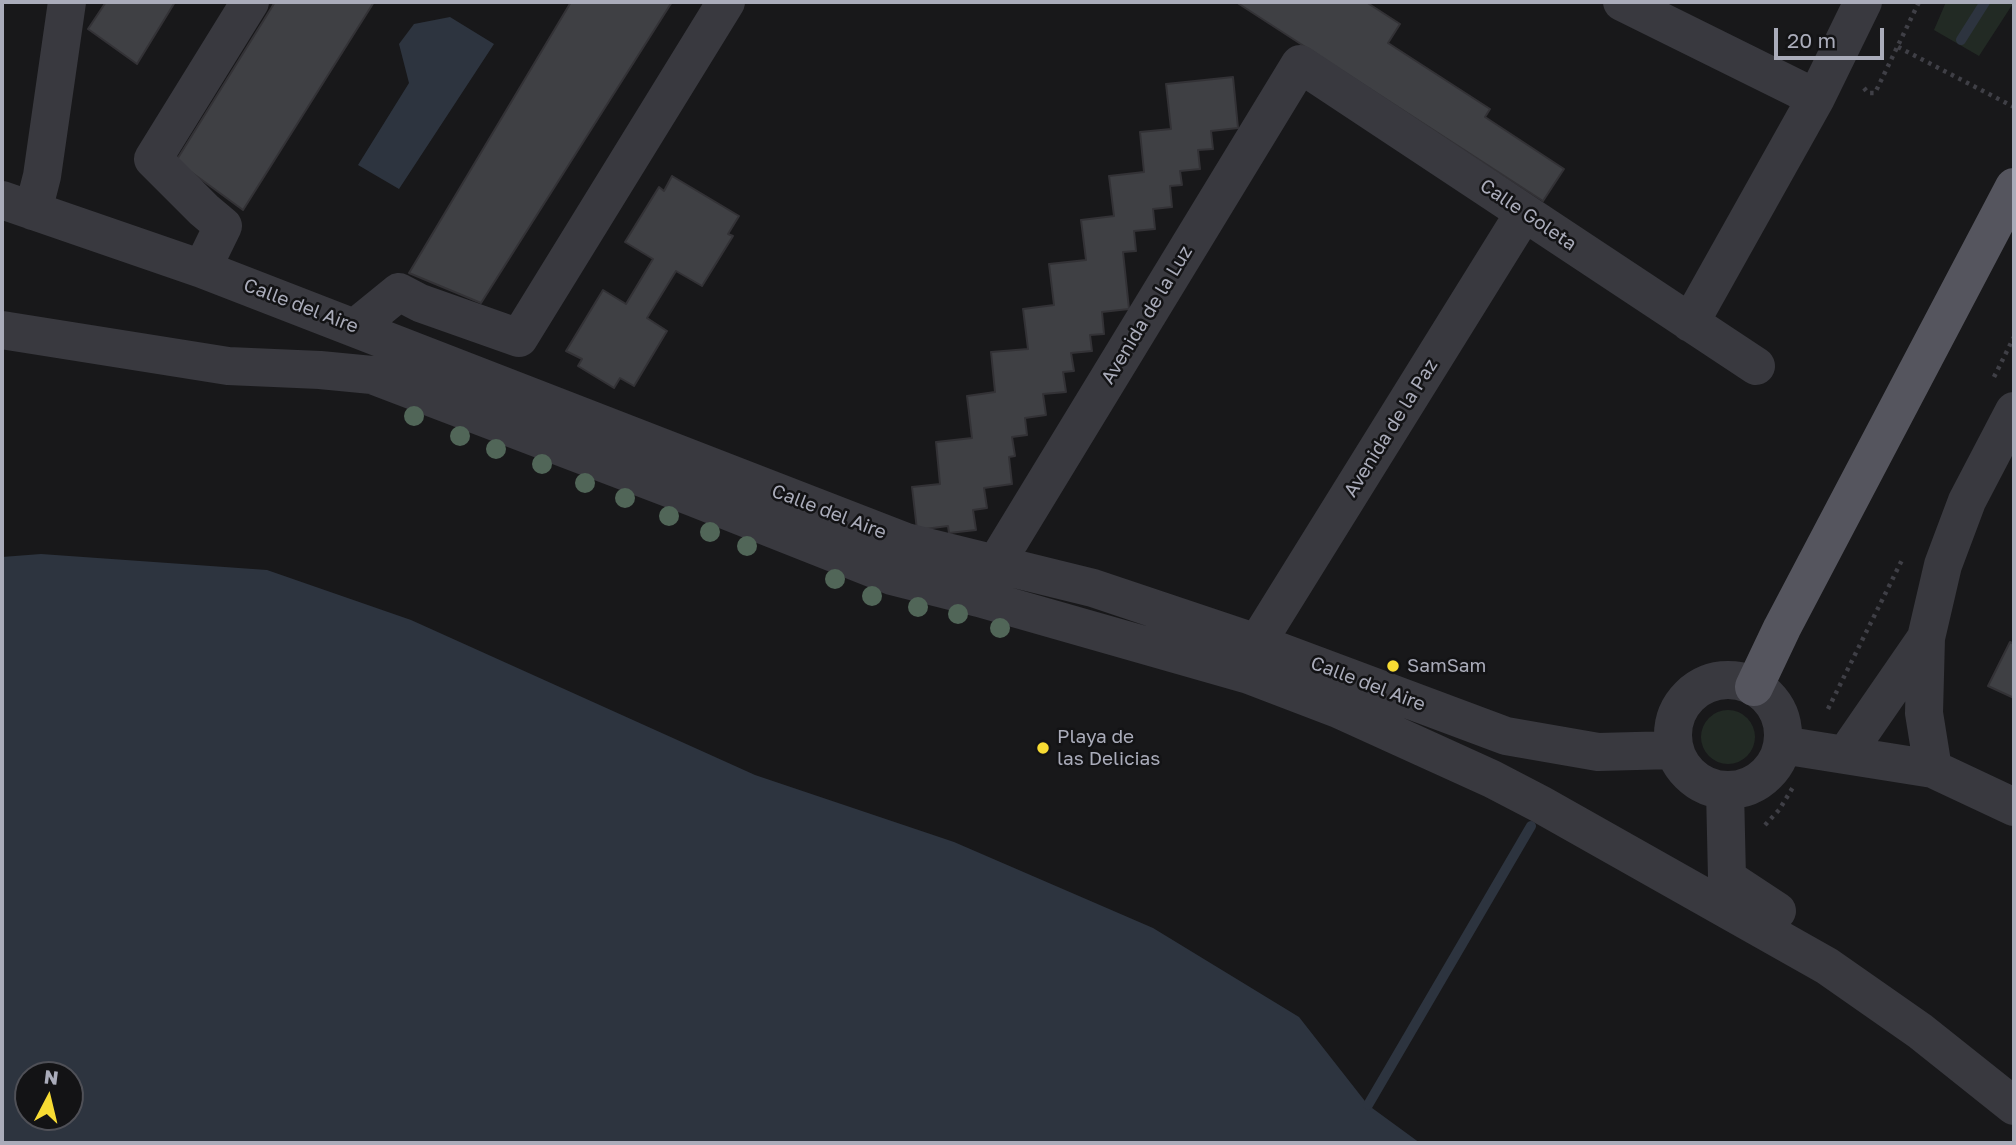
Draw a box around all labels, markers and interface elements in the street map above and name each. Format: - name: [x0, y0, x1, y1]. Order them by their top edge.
- scale bar: [1778, 14, 1888, 58]
- text: 20 m: [1787, 27, 1836, 53]
- street label: Calle Goleta: [1475, 174, 1581, 256]
- street label: Avenida de la Luz: [1097, 242, 1197, 388]
- street label: Calle del Aire: [240, 274, 362, 338]
- street label: Avenida de la Paz: [1339, 355, 1443, 501]
- street label: Calle del Aire: [768, 480, 890, 544]
- street label: Calle del Aire: [1307, 652, 1429, 716]
- place label: SamSam: [1407, 655, 1486, 677]
- marker: SamSam: [1385, 658, 1401, 674]
- place label: Playa de las Delicias: [1057, 726, 1160, 770]
- marker: Playa de las Delicias: [1035, 740, 1051, 756]
- north arrow: [14, 1061, 84, 1131]
- text: N: [43, 1064, 60, 1089]

